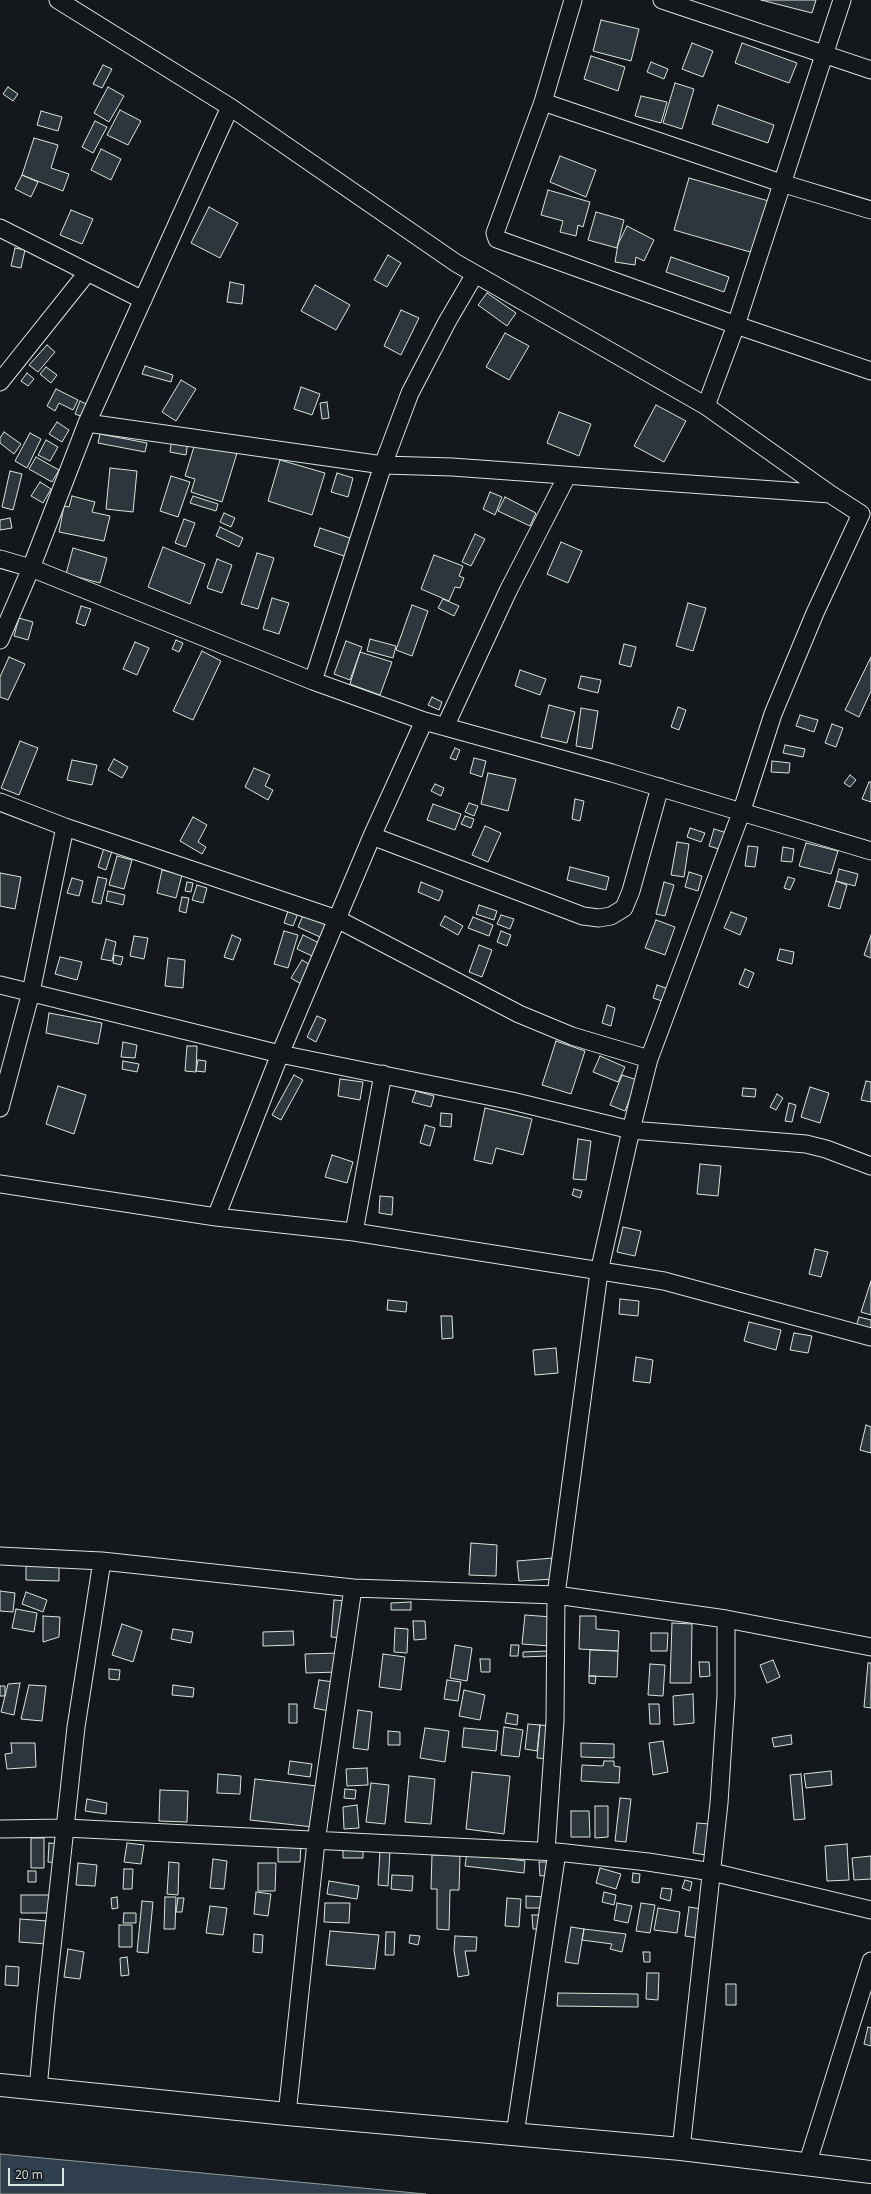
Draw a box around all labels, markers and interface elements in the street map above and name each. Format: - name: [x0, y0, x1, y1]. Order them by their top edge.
- scale bar: [10, 2160, 66, 2186]
- text: 20 m: [15, 2166, 43, 2183]

